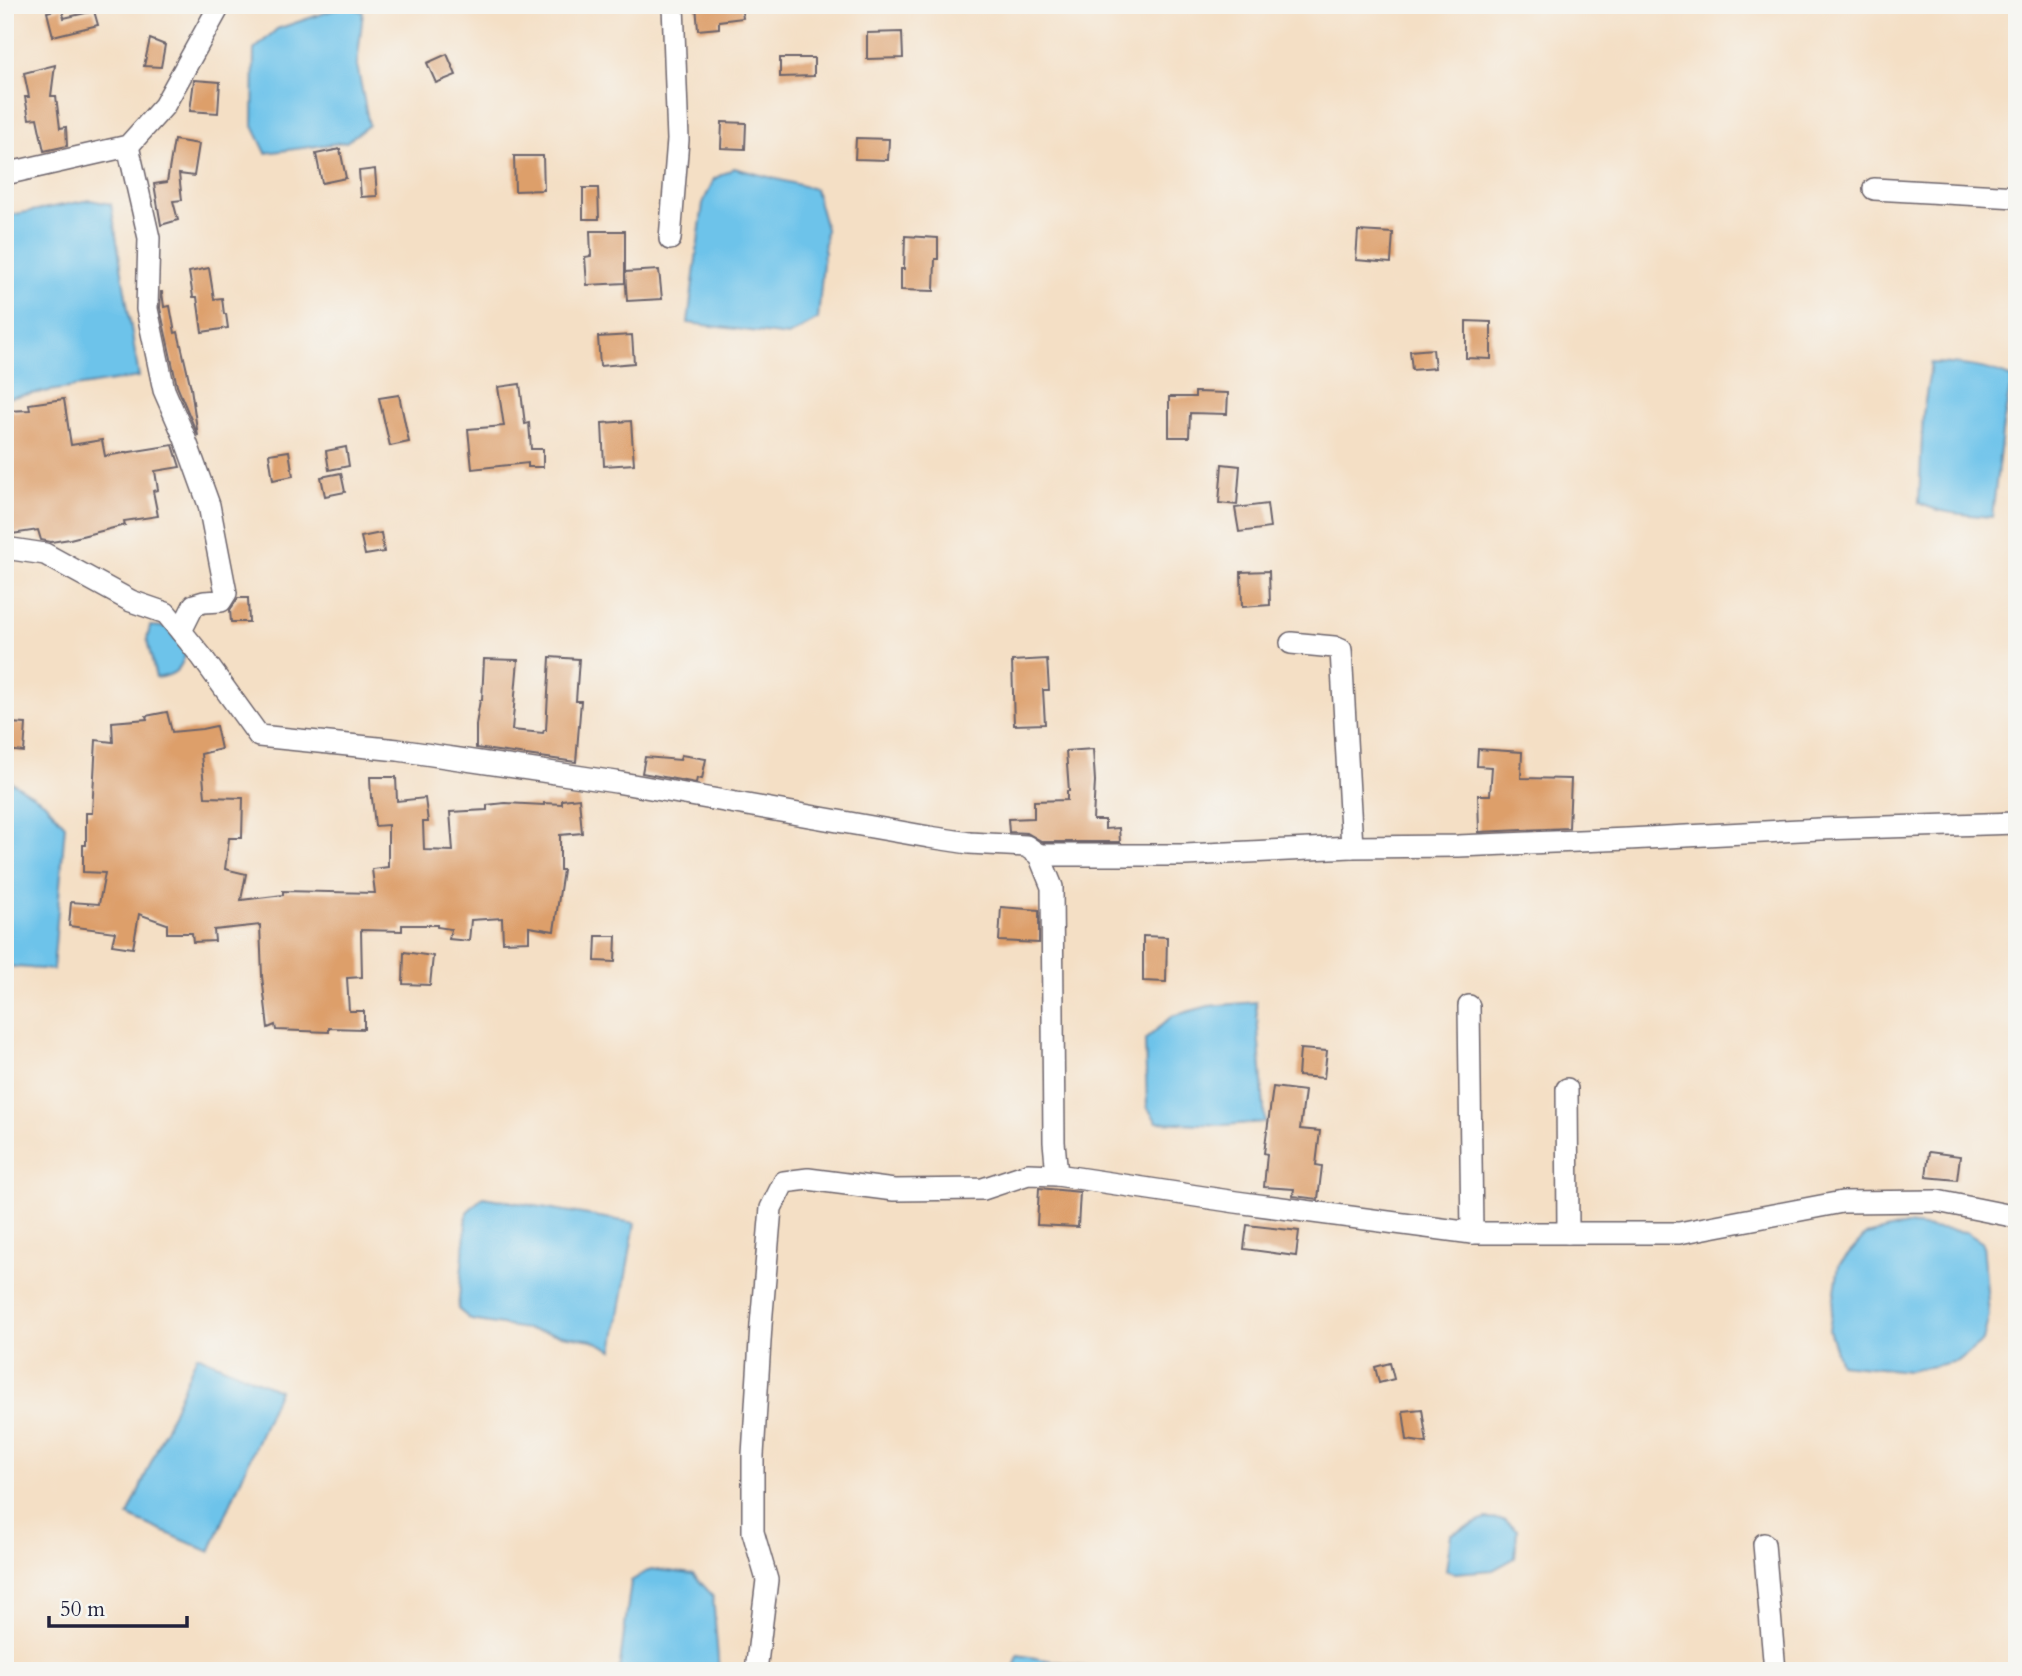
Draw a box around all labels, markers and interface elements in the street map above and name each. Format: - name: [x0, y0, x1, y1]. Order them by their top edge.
- scale bar: [49, 1585, 187, 1629]
- text: 50 m: [60, 1595, 105, 1624]

